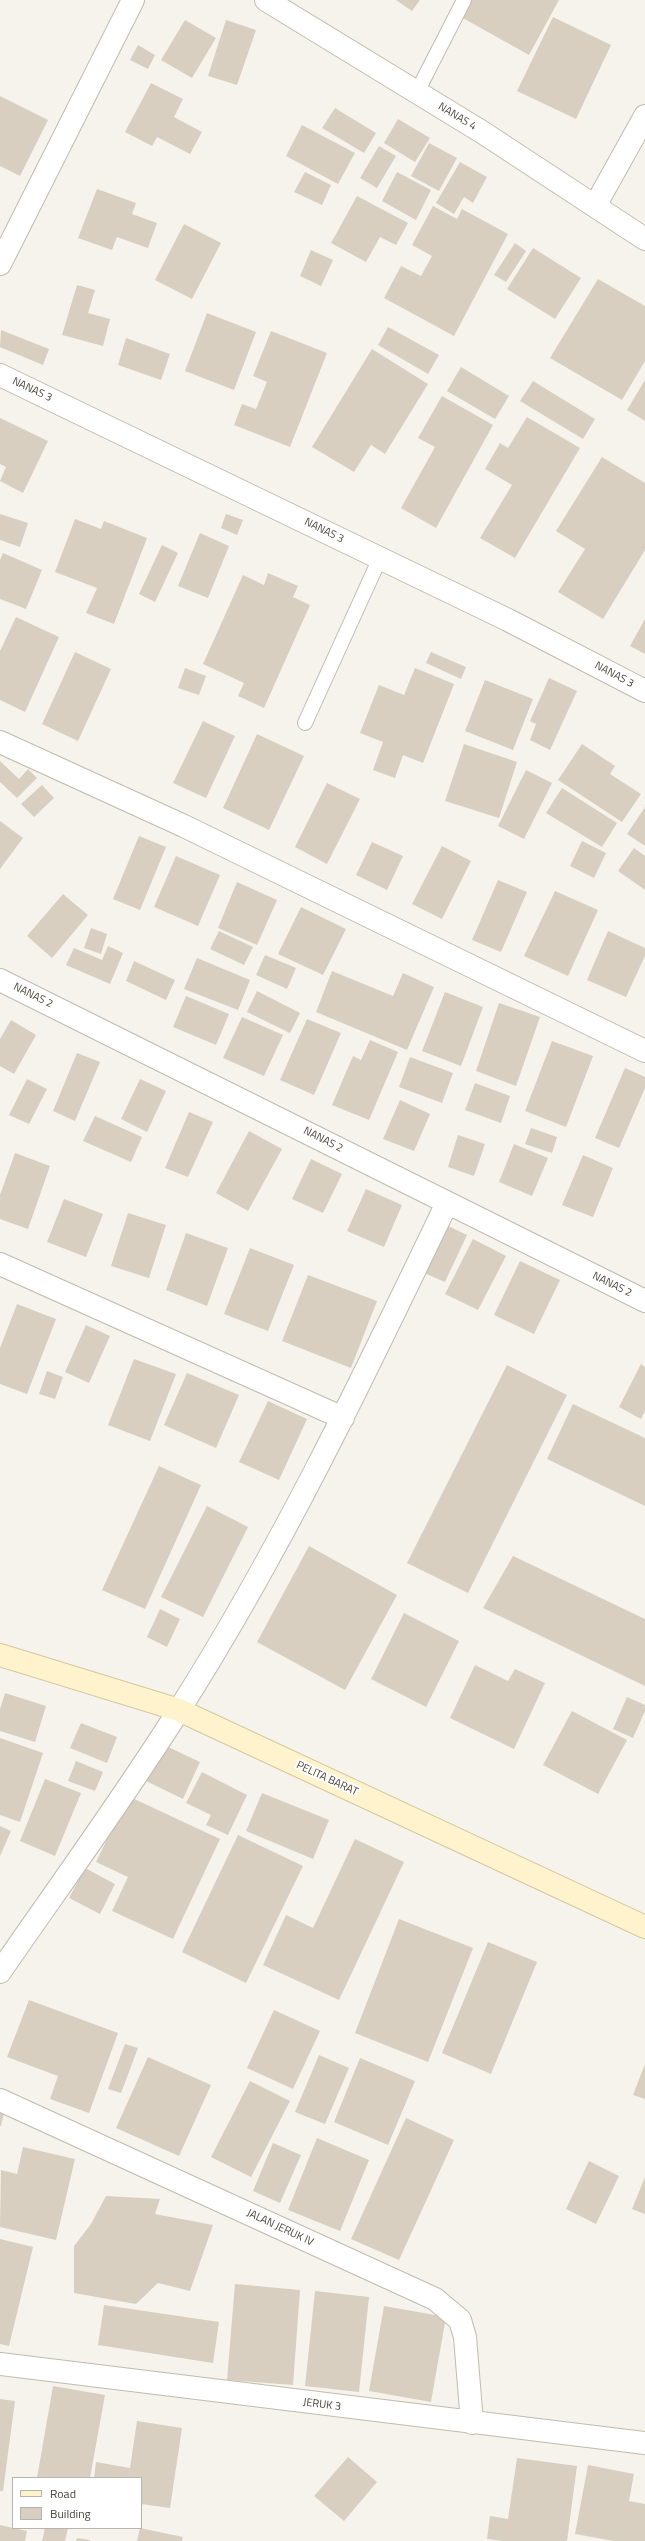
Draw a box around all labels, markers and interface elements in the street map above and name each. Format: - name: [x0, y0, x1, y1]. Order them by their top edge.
- street label: NANAS 4: [435, 100, 479, 134]
- street label: NANAS 3: [10, 375, 54, 405]
- street label: NANAS 3: [302, 516, 346, 546]
- street label: NANAS 3: [592, 659, 636, 691]
- street label: NANAS 2: [11, 981, 55, 1011]
- street label: NANAS 2: [301, 1124, 345, 1156]
- street label: NANAS 2: [590, 1270, 634, 1300]
- street label: PELITA BARAT: [294, 1759, 360, 1799]
- street label: JALAN JERUK IV: [244, 2207, 316, 2249]
- street label: JERUK 3: [302, 2396, 342, 2414]
- legend: [12, 2477, 142, 2529]
- text: Road: [50, 2484, 76, 2503]
- text: Building: [50, 2504, 91, 2523]

